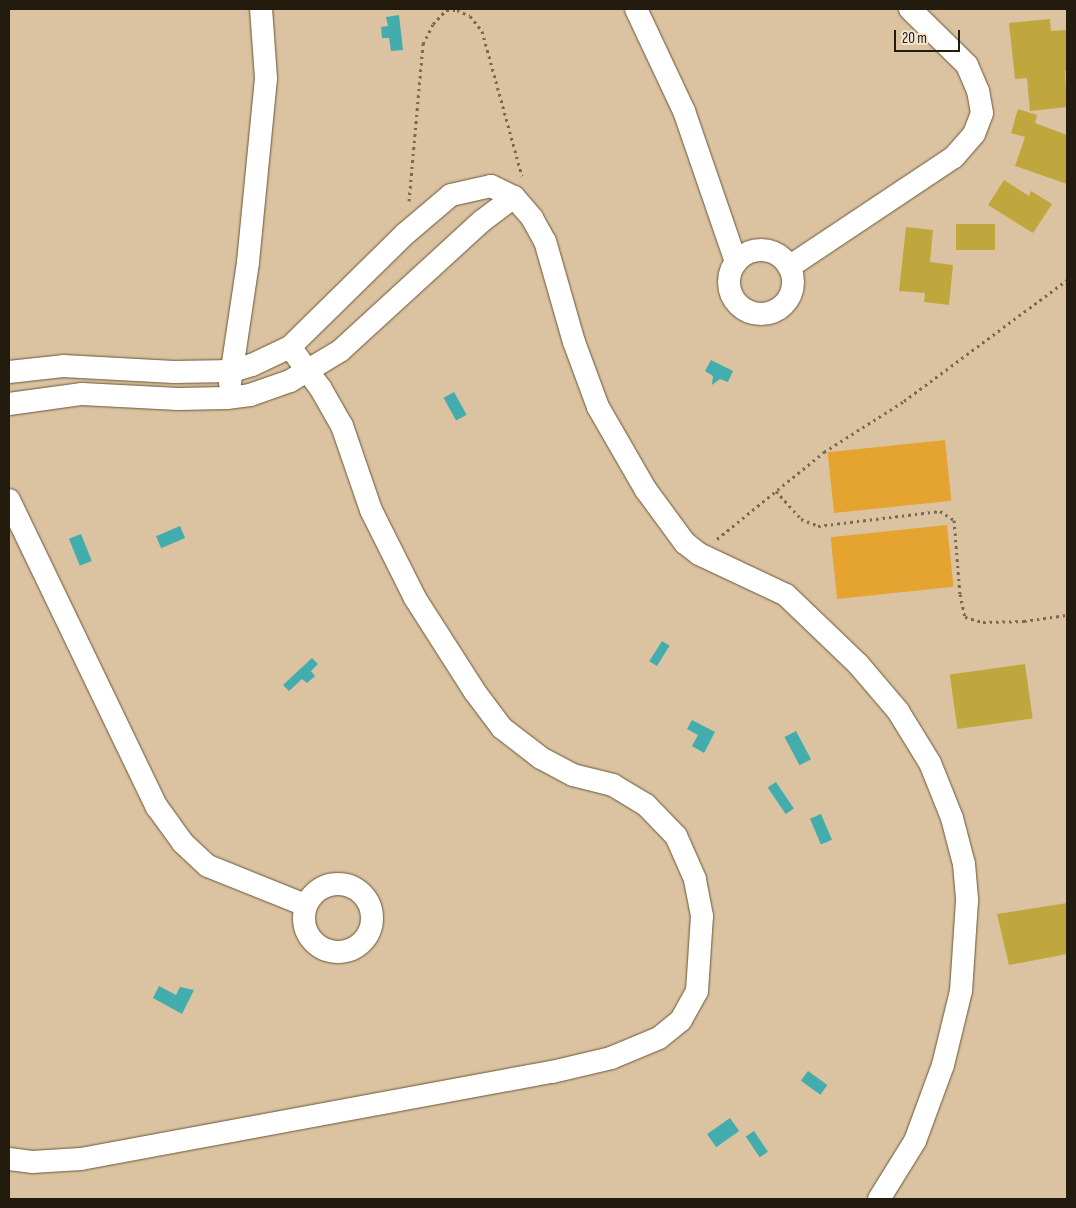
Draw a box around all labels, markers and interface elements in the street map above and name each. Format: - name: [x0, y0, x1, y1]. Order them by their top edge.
- scale bar: [896, 20, 962, 52]
- text: 20 m: [902, 29, 927, 48]

